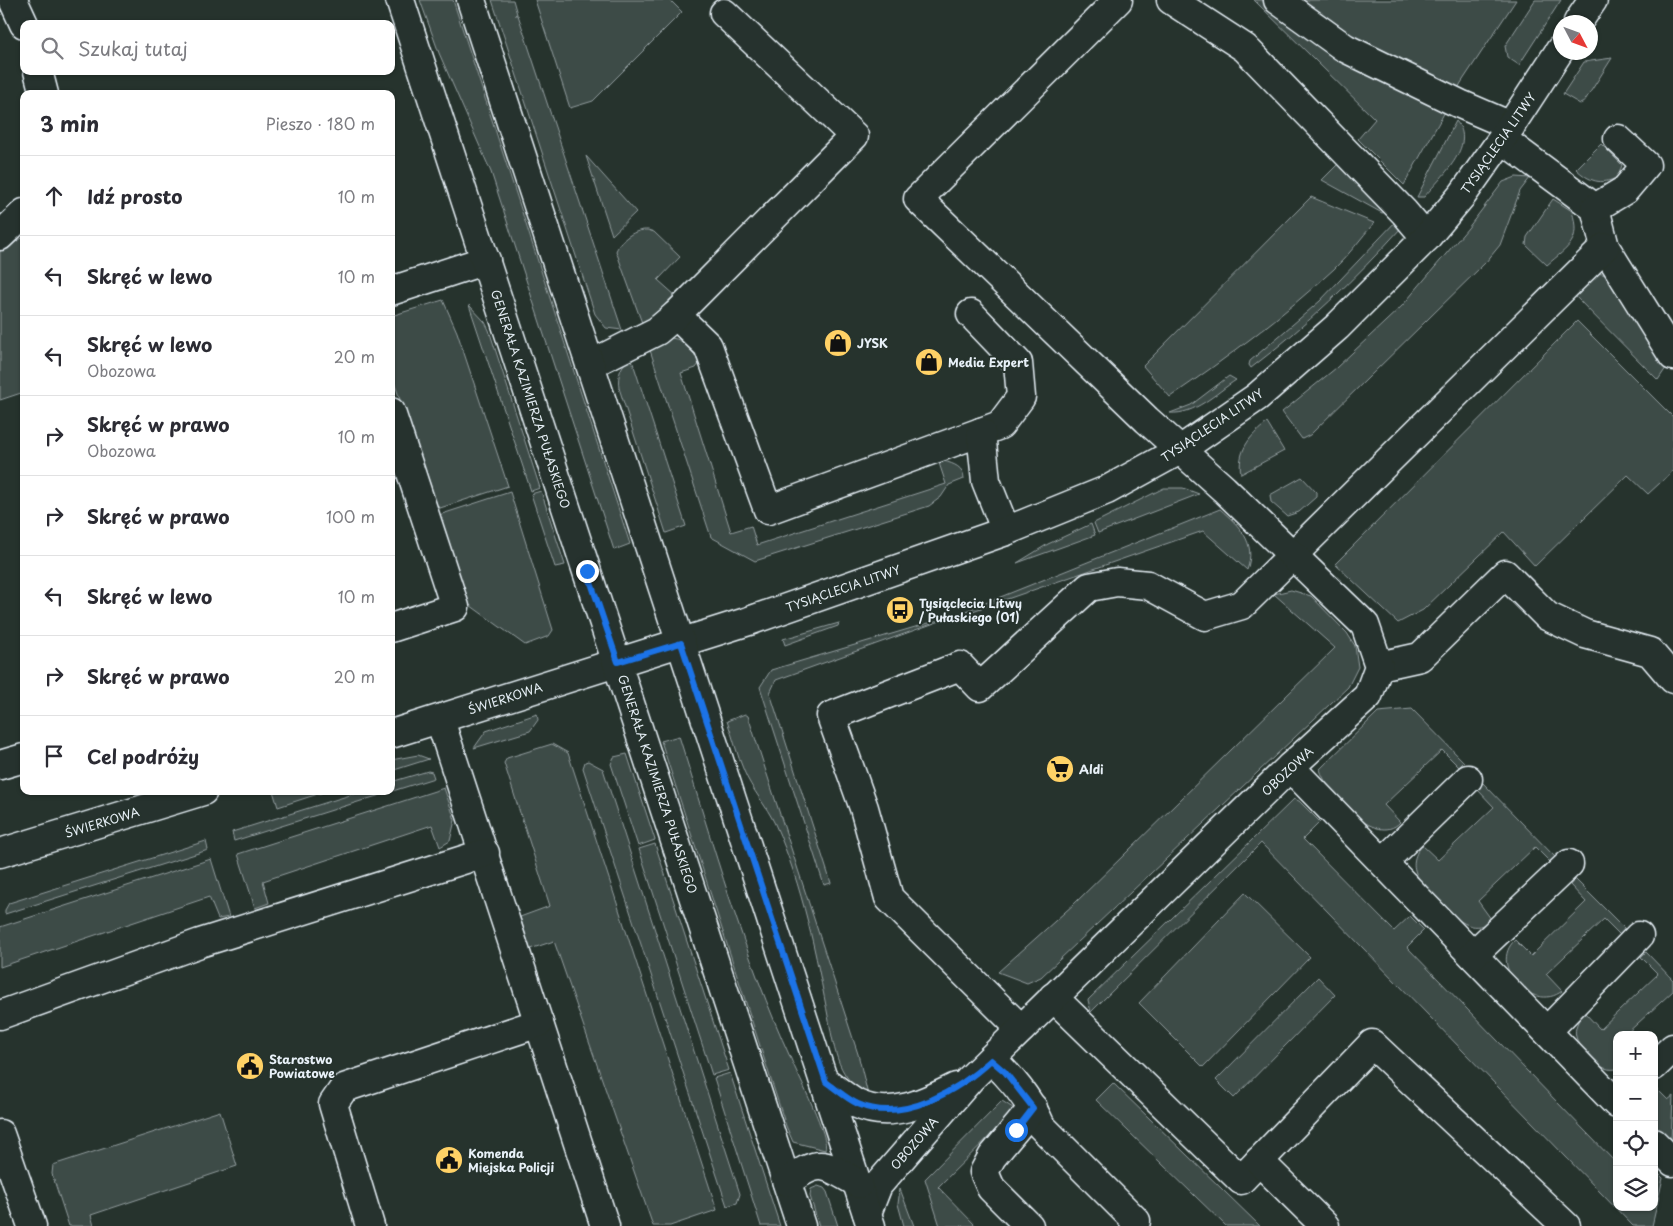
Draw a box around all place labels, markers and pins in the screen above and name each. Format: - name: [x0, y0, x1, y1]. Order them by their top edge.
- shop icon: JYSK: [823, 328, 853, 358]
- place label: JYSK: [857, 334, 888, 352]
- shop icon: Media Expert: [914, 347, 944, 377]
- place label: Media Expert: [948, 353, 1029, 371]
- place label: Tysiąclecia Litwy / Pułaskiego (01): [918, 594, 1022, 626]
- bus stop icon: Tysiąclecia Litwy / Pułaskiego (01): [885, 595, 915, 625]
- supermarket icon: Aldi: [1045, 754, 1075, 784]
- place label: Aldi: [1079, 760, 1104, 778]
- place label: Starostwo Powiatowe: [269, 1050, 335, 1082]
- public building icon: Starostwo Powiatowe: [235, 1051, 265, 1081]
- place label: Komenda Miejska Policji: [468, 1144, 554, 1176]
- public building icon: Komenda Miejska Policji: [434, 1145, 464, 1175]

